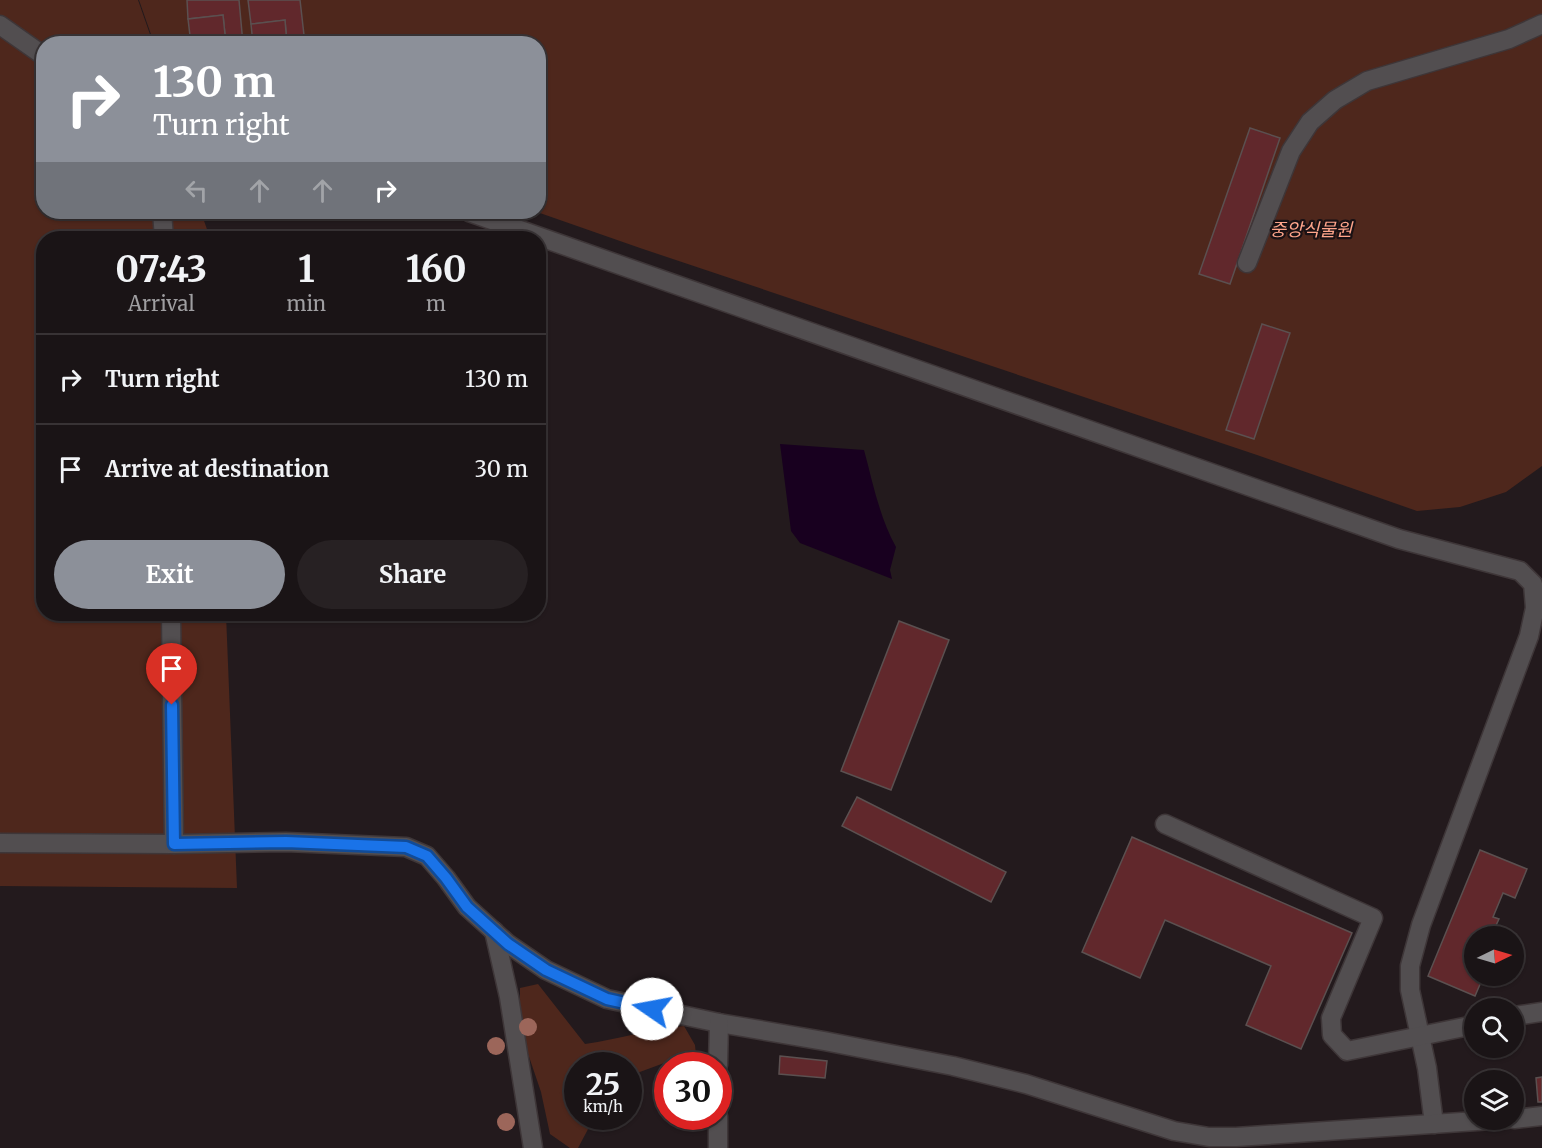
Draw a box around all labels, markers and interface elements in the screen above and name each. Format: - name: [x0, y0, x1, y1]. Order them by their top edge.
- text: 130 m: [153, 56, 275, 108]
- icon: right: [54, 60, 132, 138]
- text: Turn right: [153, 108, 290, 142]
- icon: left: [180, 174, 213, 207]
- icon: ahead: [243, 174, 276, 207]
- icon: ahead: [306, 174, 339, 207]
- icon: right: [369, 174, 402, 207]
- park label: 중앙식물원: [1270, 218, 1354, 241]
- text: 07:43: [115, 247, 207, 292]
- text: 1: [298, 247, 315, 292]
- text: 160: [405, 247, 467, 292]
- text: Arrival: [128, 291, 195, 316]
- text: min: [287, 291, 326, 316]
- text: m: [426, 291, 446, 316]
- icon: right: [54, 363, 87, 396]
- text: Turn right: [105, 365, 219, 393]
- text: 130 m: [465, 365, 528, 393]
- icon: arrive: [54, 453, 87, 486]
- text: Arrive at destination: [105, 455, 329, 483]
- text: 30 m: [474, 455, 528, 483]
- button: Exit: [54, 540, 285, 609]
- button: Share: [297, 540, 528, 609]
- pin: [146, 643, 197, 705]
- icon: arrive: [155, 652, 188, 685]
- north arrow: [1464, 926, 1524, 986]
- map controls: [1464, 926, 1524, 1130]
- position arrow: [620, 977, 684, 1041]
- button: search: [1464, 998, 1524, 1058]
- speed limit sign: 30: [654, 1052, 732, 1130]
- text: 25: [586, 1065, 620, 1103]
- button: layers: [1464, 1070, 1524, 1130]
- text: km/h: [583, 1097, 623, 1116]

